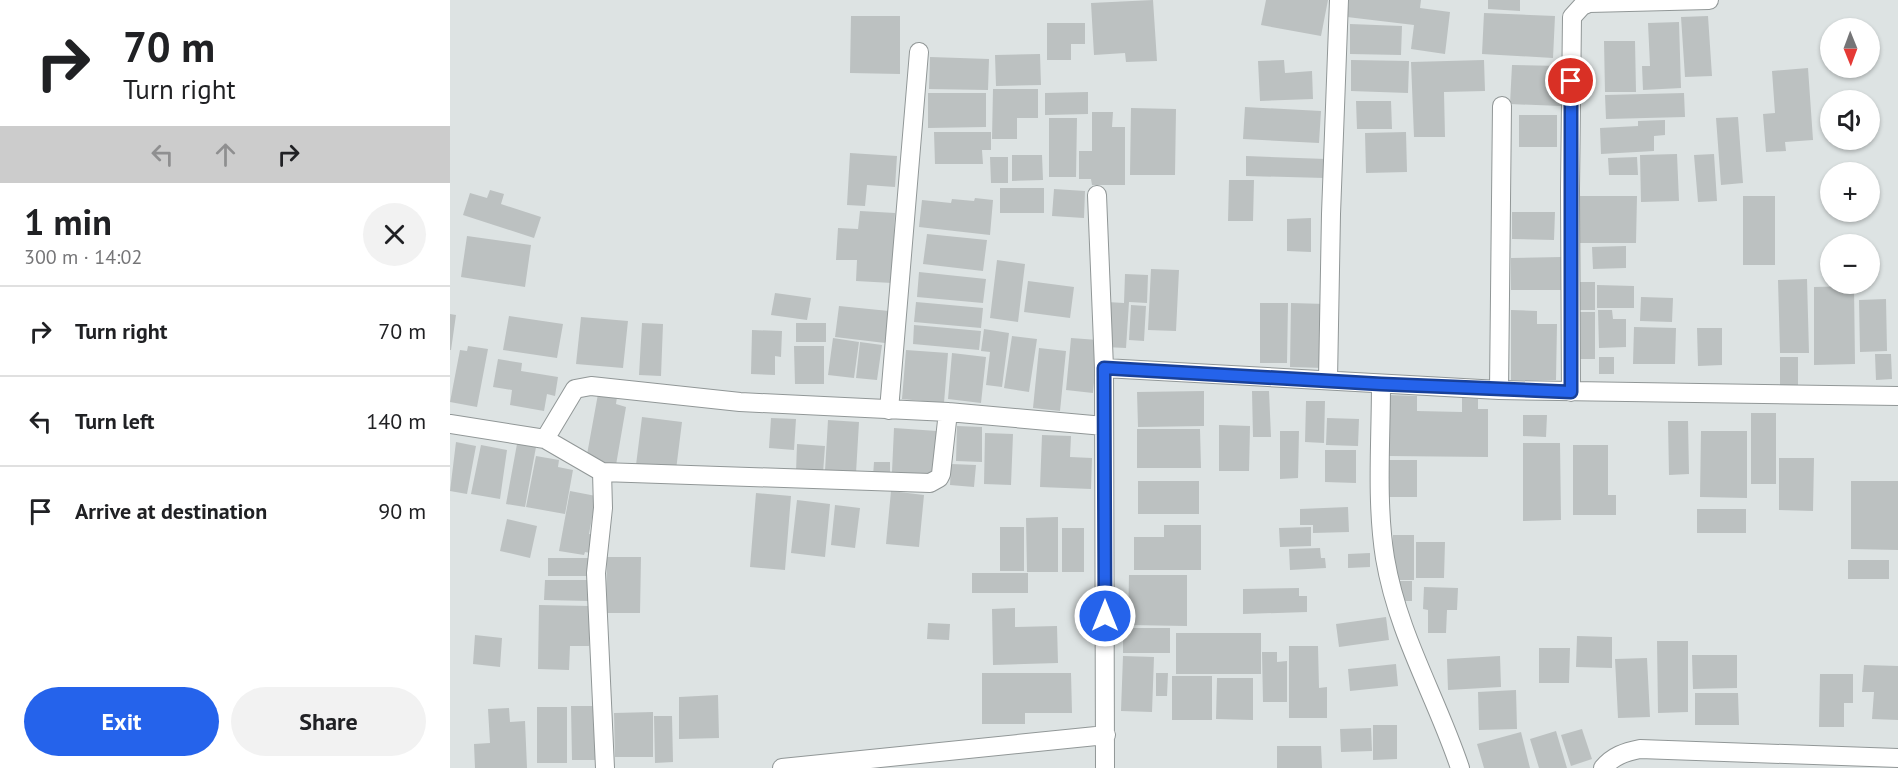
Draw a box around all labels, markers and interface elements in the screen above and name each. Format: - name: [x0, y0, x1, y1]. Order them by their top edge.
- north arrow: [1820, 18, 1880, 78]
- map controls: [1820, 18, 1880, 294]
- text: 70 m: [123, 19, 215, 74]
- icon: right: [24, 24, 102, 102]
- pin: [1545, 55, 1596, 106]
- icon: arrive: [1554, 64, 1587, 97]
- text: Turn right: [123, 72, 236, 106]
- button: sound: [1820, 90, 1880, 150]
- icon: left: [146, 138, 179, 171]
- icon: ahead: [209, 138, 242, 171]
- icon: right: [272, 138, 305, 171]
- button: +: [1820, 162, 1880, 222]
- text: 1 min: [24, 198, 112, 245]
- button: close: [363, 203, 426, 266]
- button: −: [1820, 234, 1880, 294]
- text: 300 m · 14:02: [24, 244, 142, 270]
- icon: right: [24, 315, 57, 348]
- text: Turn right: [75, 317, 167, 345]
- text: 70 m: [378, 317, 426, 345]
- icon: left: [24, 405, 57, 438]
- text: Turn left: [75, 407, 155, 435]
- text: 140 m: [366, 407, 426, 435]
- icon: arrive: [24, 495, 57, 528]
- text: Arrive at destination: [75, 497, 267, 525]
- text: 90 m: [378, 497, 426, 525]
- position arrow: [1073, 584, 1137, 648]
- button: Exit: [24, 687, 219, 756]
- button: Share: [231, 687, 426, 756]

